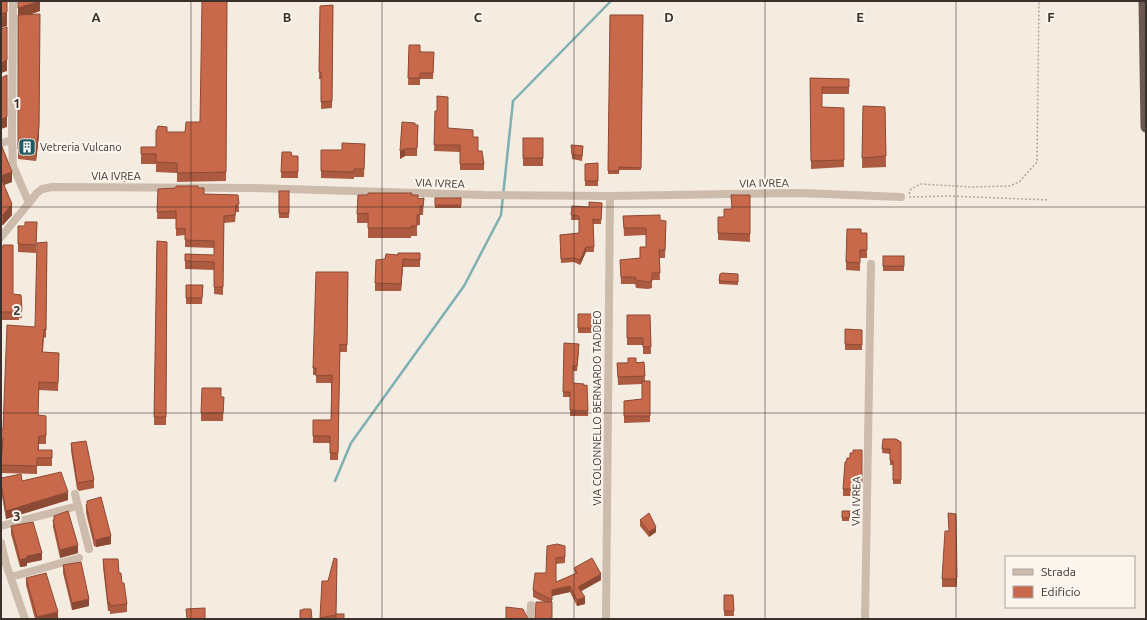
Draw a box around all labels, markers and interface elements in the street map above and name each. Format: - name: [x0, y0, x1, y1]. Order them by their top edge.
- text: A: [91, 10, 101, 24]
- text: B: [283, 10, 292, 24]
- text: C: [474, 10, 483, 24]
- text: D: [664, 10, 674, 24]
- text: E: [856, 10, 864, 24]
- text: F: [1047, 10, 1055, 24]
- text: 1: [13, 96, 21, 110]
- building icon: Vetreria Vulcano: [17, 137, 37, 157]
- place label: Vetreria Vulcano: [40, 141, 122, 153]
- street label: VIA IVREA: [91, 170, 142, 182]
- street label: VIA IVREA: [415, 176, 466, 190]
- street label: VIA IVREA: [739, 177, 790, 189]
- text: 2: [13, 303, 21, 317]
- street label: VIA COLONNELLO BERNARDO TADDEO: [591, 310, 603, 506]
- street label: VIA IVREA: [850, 475, 862, 526]
- text: 3: [13, 509, 21, 523]
- legend: [1005, 556, 1135, 608]
- text: Strada: [1041, 565, 1076, 578]
- text: Edificio: [1041, 585, 1081, 598]

